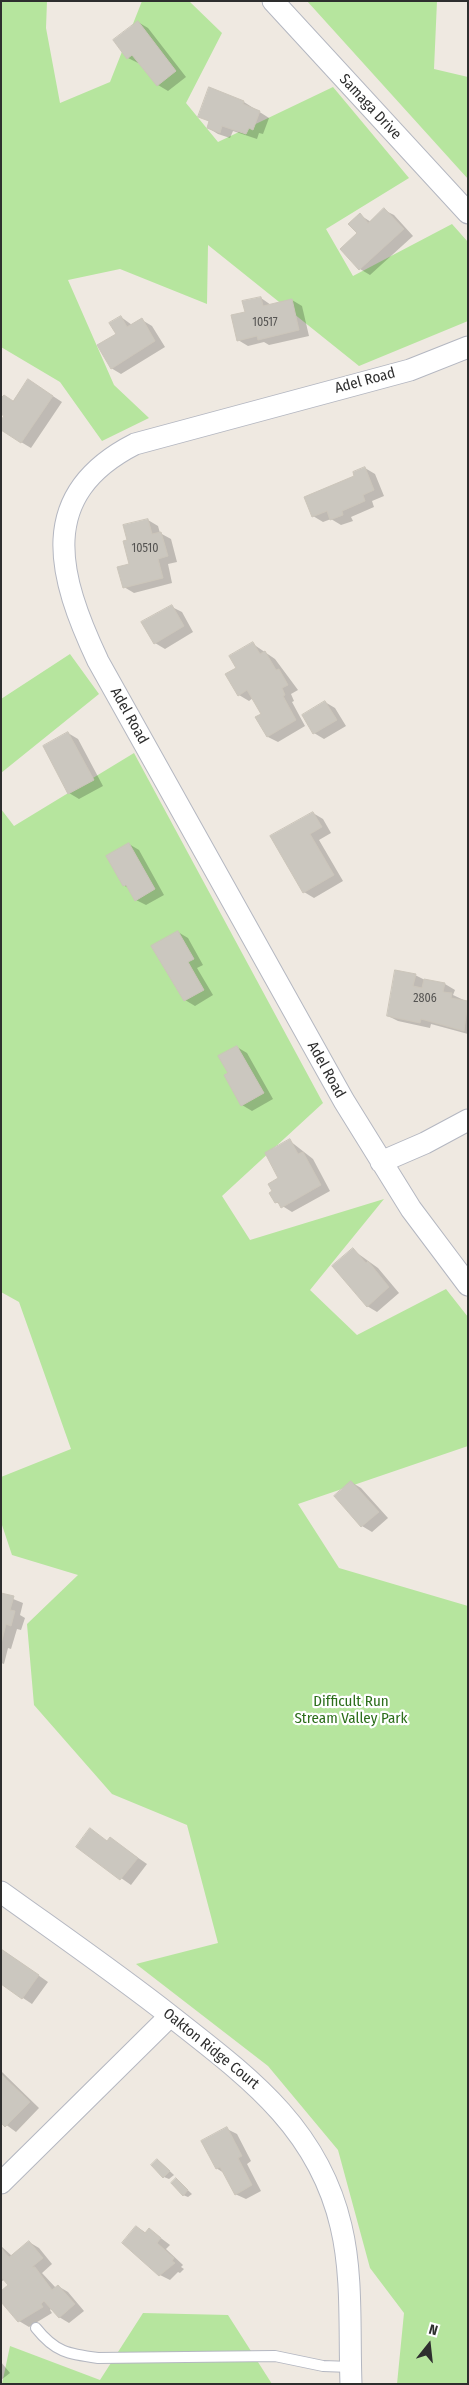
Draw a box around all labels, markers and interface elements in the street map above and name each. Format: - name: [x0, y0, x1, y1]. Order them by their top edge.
- street label: Samaga Drive: [335, 71, 405, 143]
- house number: 10517: [252, 316, 278, 330]
- street label: Adel Road: [333, 364, 397, 398]
- house number: 10510: [132, 542, 158, 556]
- street label: Adel Road: [106, 685, 152, 747]
- house number: 2806: [413, 992, 437, 1006]
- street label: Adel Road: [303, 1039, 349, 1101]
- park label: Difficult Run Stream Valley Park: [294, 1693, 408, 1728]
- street label: Oakton Ridge Court: [159, 2005, 263, 2093]
- north arrow: [404, 2320, 454, 2370]
- text: N: [427, 2321, 440, 2339]

